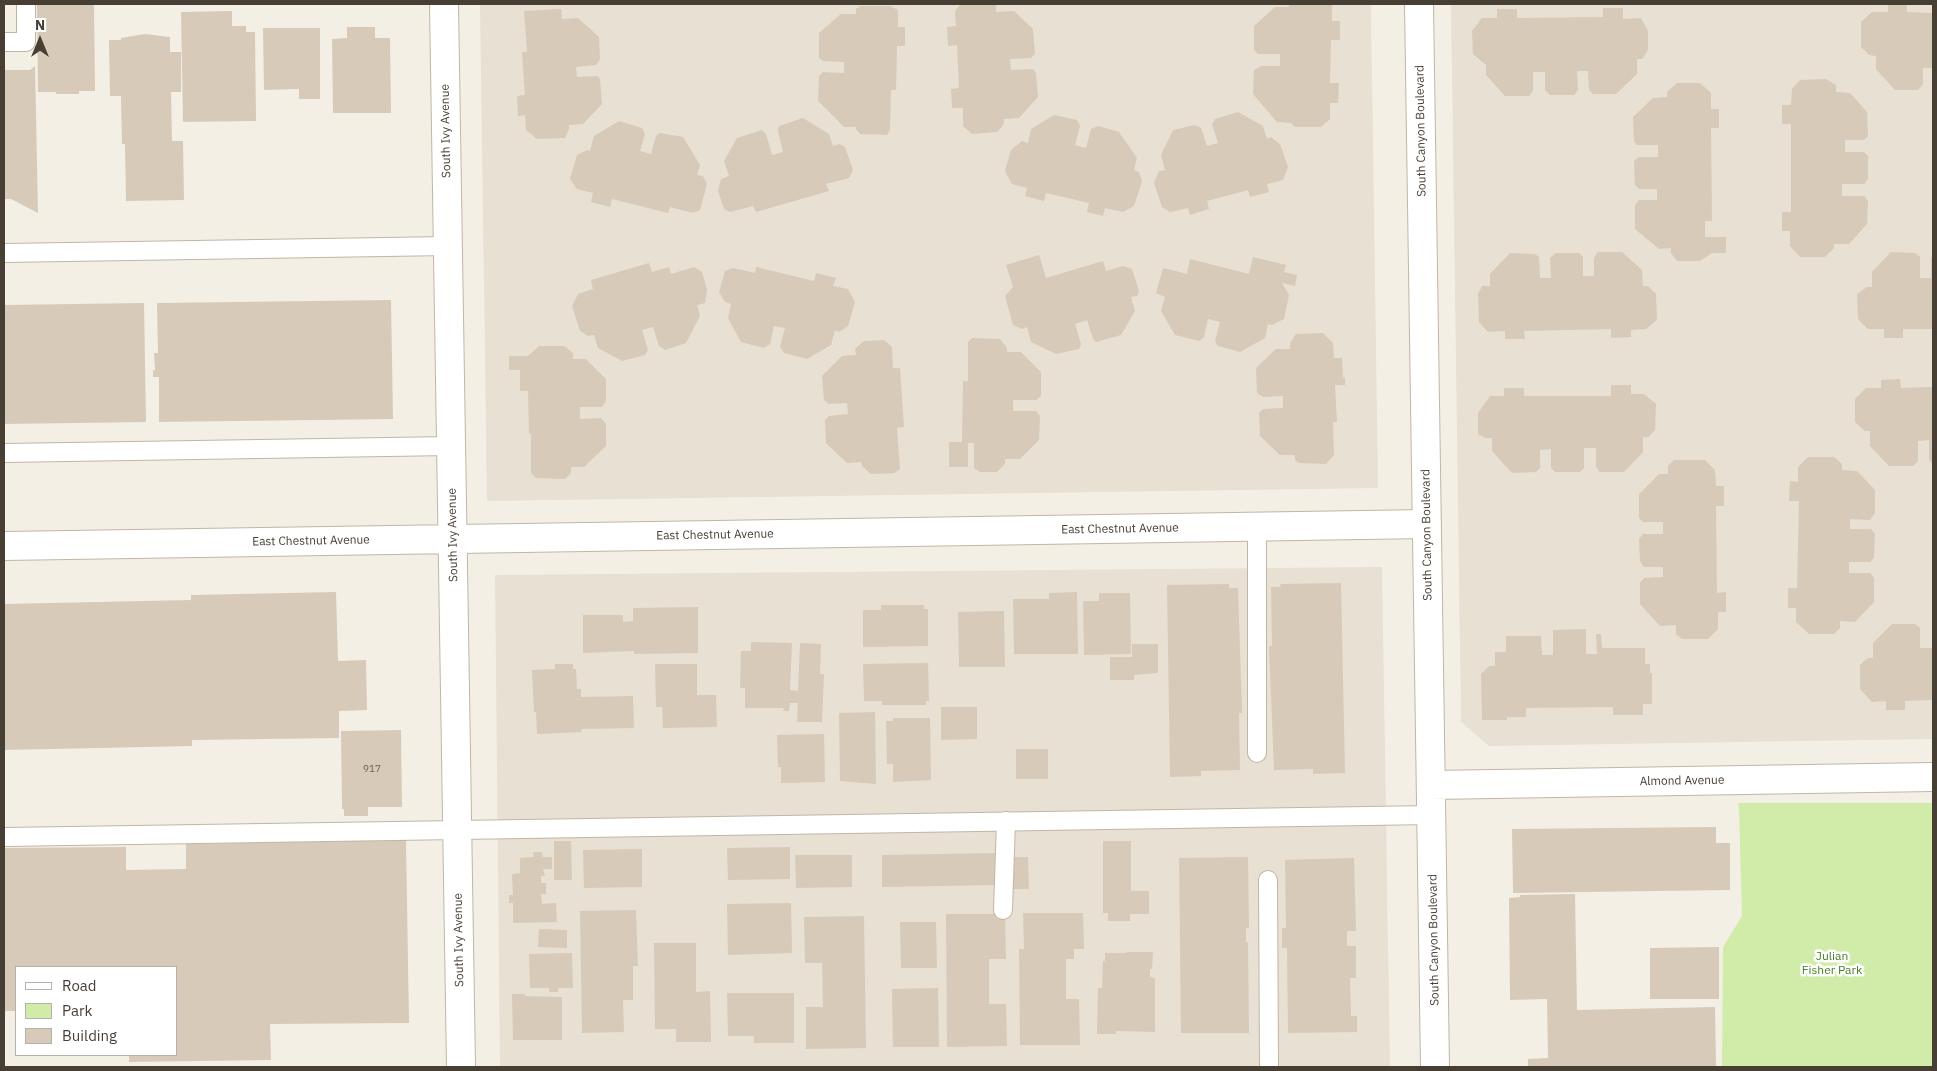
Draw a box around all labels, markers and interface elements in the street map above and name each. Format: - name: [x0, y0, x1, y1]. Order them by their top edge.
- north arrow: [15, 15, 65, 65]
- text: N: [35, 16, 45, 34]
- street label: South Canyon Boulevard: [1413, 65, 1429, 197]
- street label: South Ivy Avenue: [438, 84, 454, 178]
- street label: South Canyon Boulevard: [1419, 469, 1435, 601]
- street label: South Ivy Avenue: [445, 488, 461, 582]
- street label: East Chestnut Avenue: [1061, 521, 1179, 537]
- street label: East Chestnut Avenue: [656, 527, 774, 543]
- street label: East Chestnut Avenue: [252, 533, 370, 549]
- house number: 917: [363, 763, 381, 775]
- street label: Almond Avenue: [1639, 773, 1725, 789]
- street label: South Canyon Boulevard: [1426, 874, 1442, 1006]
- street label: South Ivy Avenue: [451, 893, 467, 987]
- park label: Julian Fisher Park: [1802, 950, 1862, 978]
- legend: [15, 966, 178, 1056]
- text: Road: [62, 976, 97, 995]
- text: Park: [62, 1001, 92, 1020]
- text: Building: [62, 1026, 117, 1045]

